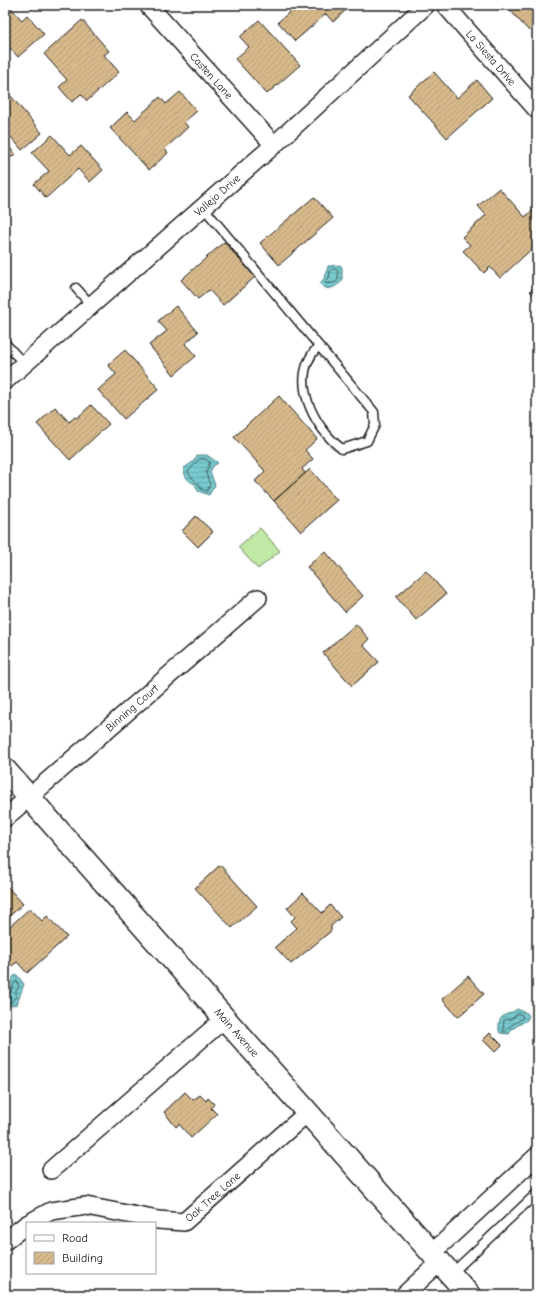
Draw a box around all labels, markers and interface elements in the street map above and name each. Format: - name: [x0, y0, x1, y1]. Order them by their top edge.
- street label: La Siesta Drive: [463, 27, 519, 88]
- street label: Casten Lane: [187, 50, 236, 102]
- street label: Vallejo Drive: [191, 171, 243, 219]
- street label: Binning Court: [103, 681, 161, 734]
- street label: Main Avenue: [212, 1005, 262, 1060]
- street label: Oak Tree Lane: [182, 1169, 243, 1224]
- legend: [26, 1222, 156, 1274]
- text: Road: [62, 1231, 88, 1245]
- text: Building: [62, 1251, 103, 1265]

